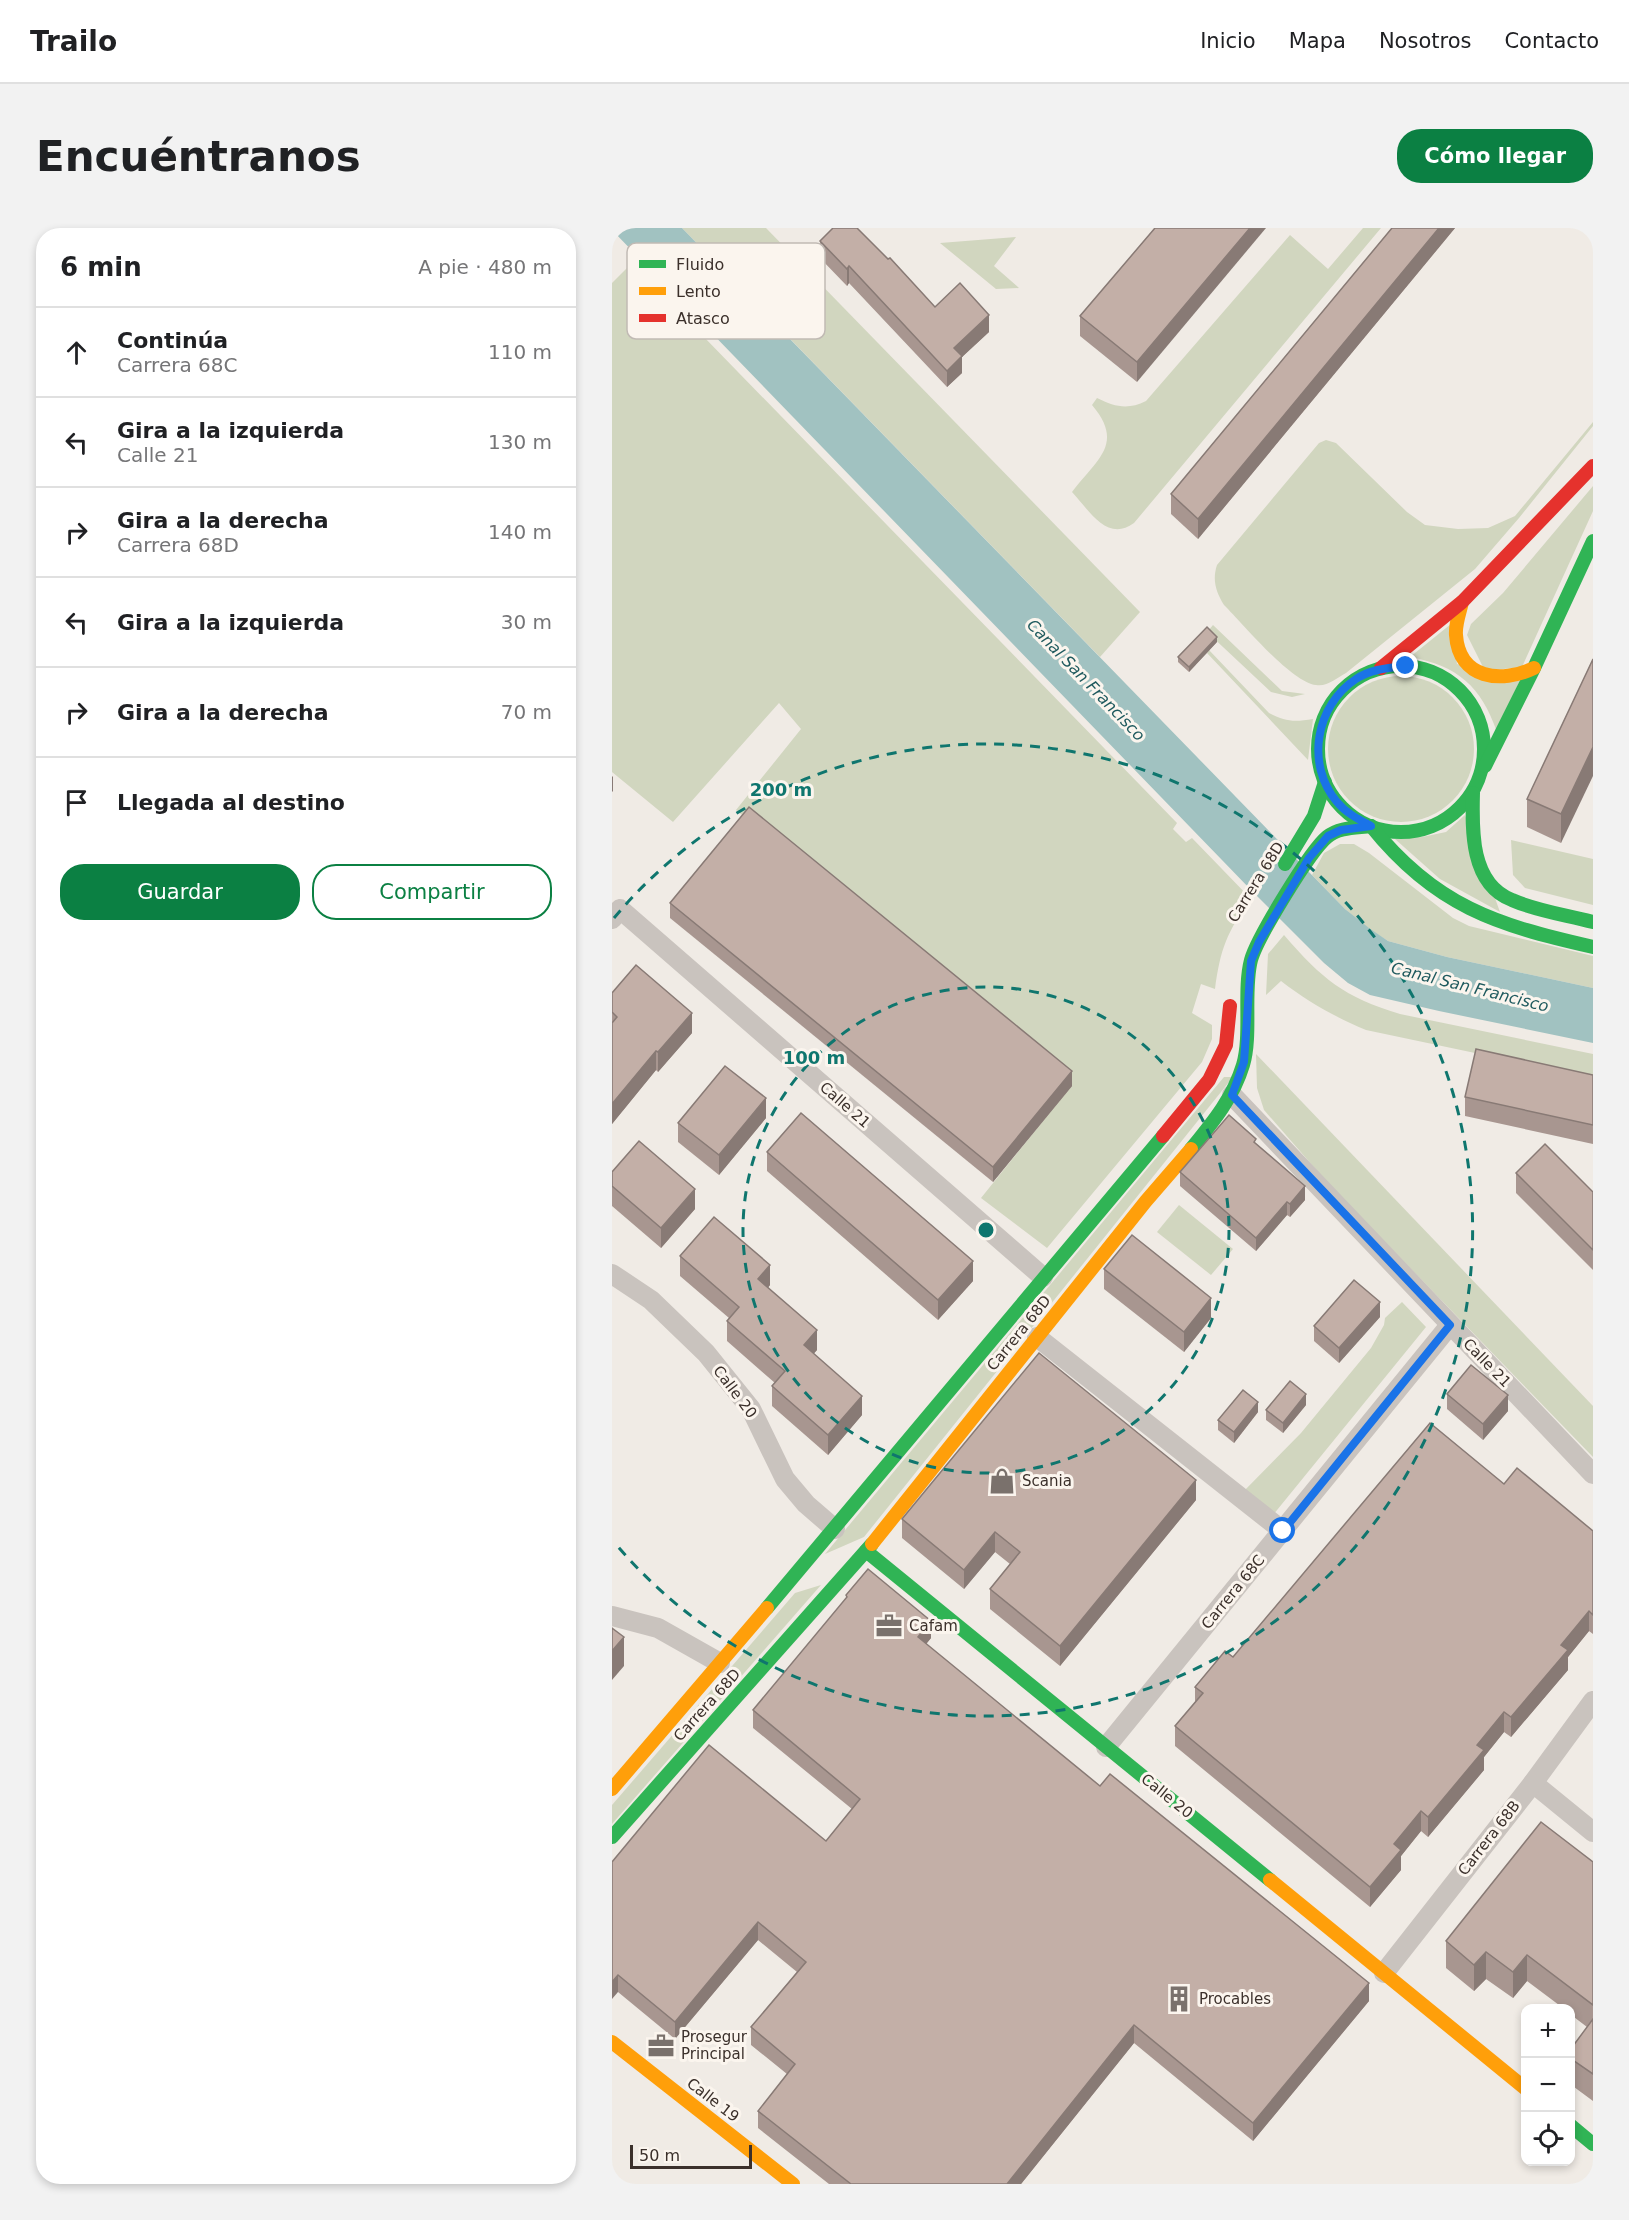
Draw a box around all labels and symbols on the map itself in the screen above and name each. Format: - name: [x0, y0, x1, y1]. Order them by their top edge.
- legend: [627, 243, 825, 339]
- text: Fluido: [676, 255, 724, 274]
- text: Lento: [676, 282, 721, 301]
- text: Atasco: [676, 309, 730, 328]
- water label: Canal San Francisco: [1023, 615, 1149, 745]
- route end: [1392, 652, 1418, 678]
- text: 200 m: [750, 779, 812, 800]
- street label: Carrera 68D: [1224, 838, 1288, 926]
- water label: Canal San Francisco: [1389, 958, 1551, 1016]
- text: 100 m: [783, 1047, 845, 1068]
- street label: Calle 21: [816, 1078, 874, 1132]
- centre of rings: [976, 1220, 996, 1240]
- street label: Carrera 68D: [983, 1292, 1055, 1374]
- street label: Calle 21: [1459, 1335, 1515, 1391]
- street label: Calle 20: [709, 1362, 761, 1422]
- shop icon: Scania: [987, 1466, 1017, 1496]
- place label: Scania: [1022, 1472, 1072, 1490]
- route start: [1269, 1517, 1295, 1543]
- street label: Carrera 68C: [1198, 1551, 1268, 1633]
- office icon: Cafam: [874, 1611, 904, 1641]
- place label: Cafam: [909, 1617, 958, 1635]
- street label: Carrera 68D: [670, 1665, 744, 1745]
- street label: Calle 20: [1138, 1770, 1196, 1822]
- street label: Carrera 68B: [1454, 1797, 1524, 1879]
- building icon: Procables: [1164, 1984, 1194, 2014]
- place label: Procables: [1199, 1990, 1271, 2008]
- place label: Prosegur Principal: [681, 2028, 748, 2063]
- office icon: Prosegur Principal: [646, 2031, 676, 2061]
- street label: Calle 19: [683, 2074, 743, 2126]
- scale bar: [630, 2142, 752, 2170]

